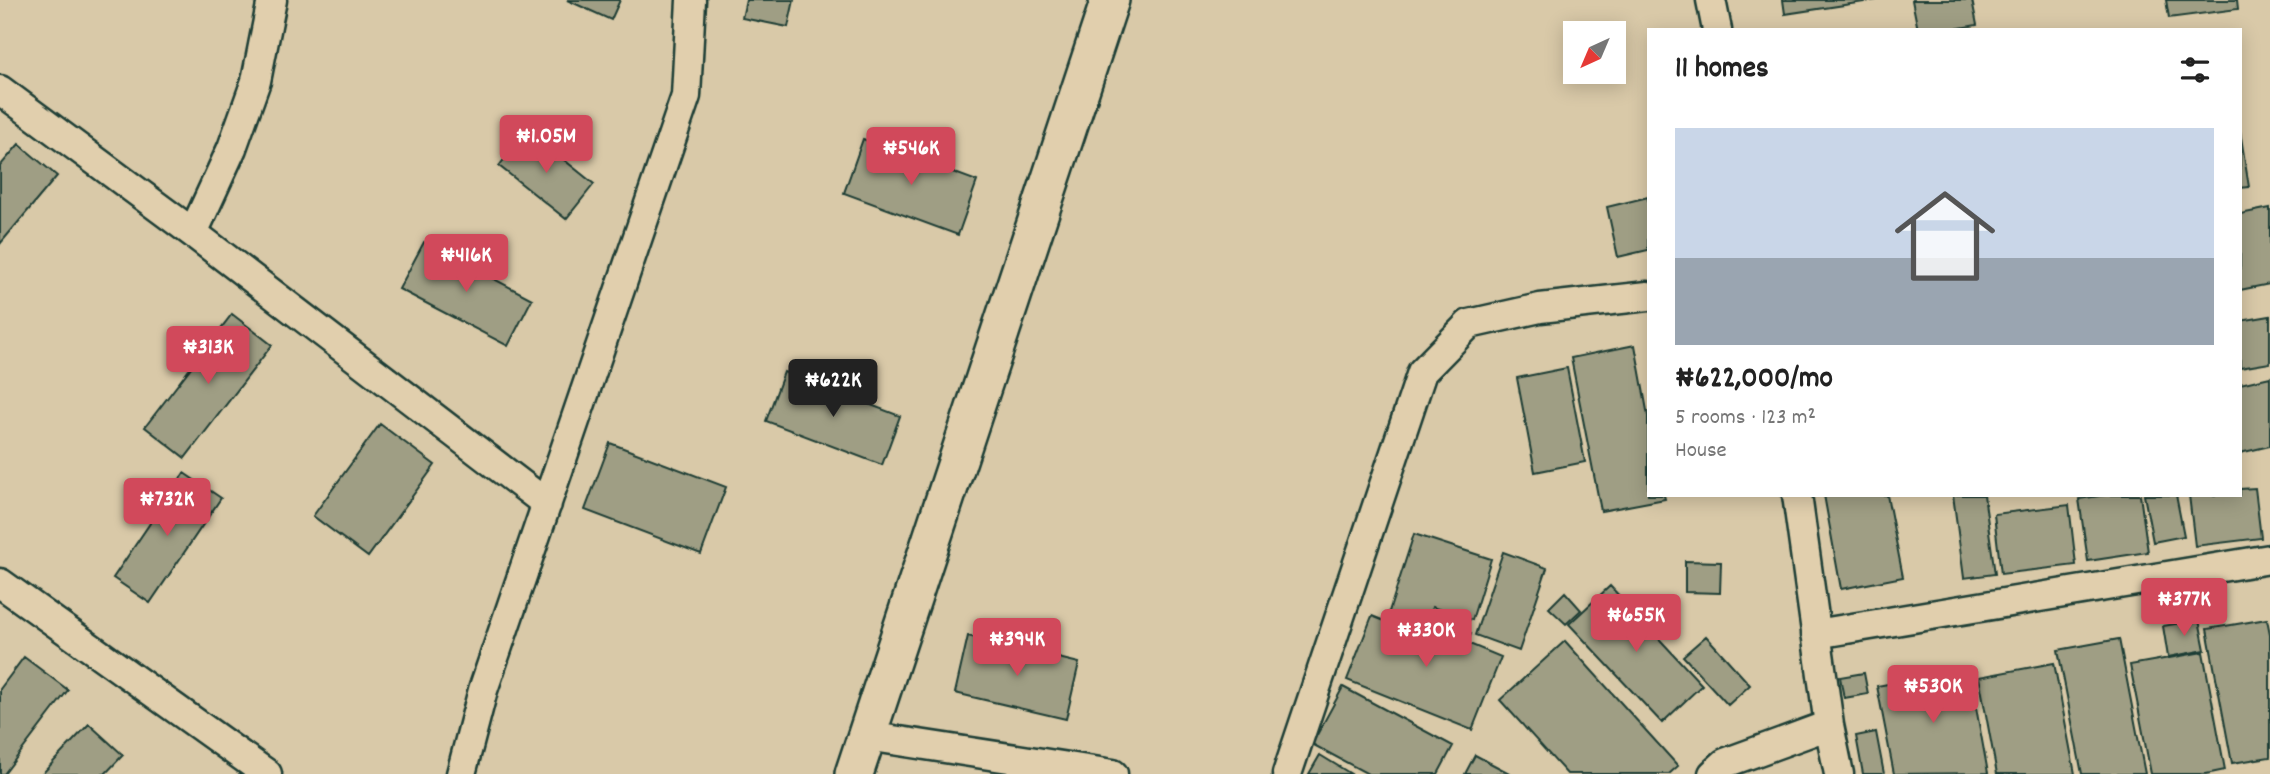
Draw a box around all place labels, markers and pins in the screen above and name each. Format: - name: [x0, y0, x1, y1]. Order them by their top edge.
- pin: ₦1.05M: [489, 116, 603, 175]
- pin: ₦546K: [862, 128, 960, 187]
- pin: ₦416K: [417, 234, 515, 294]
- pin: ₦313K: [159, 326, 257, 386]
- pin: ₦622K: [784, 360, 882, 419]
- pin: ₦732K: [118, 478, 216, 538]
- pin: ₦377K: [2135, 578, 2233, 638]
- pin: ₦655K: [1587, 594, 1685, 654]
- pin: ₦330K: [1377, 610, 1475, 669]
- pin: ₦394K: [968, 618, 1066, 678]
- pin: ₦530K: [1884, 666, 1982, 725]

